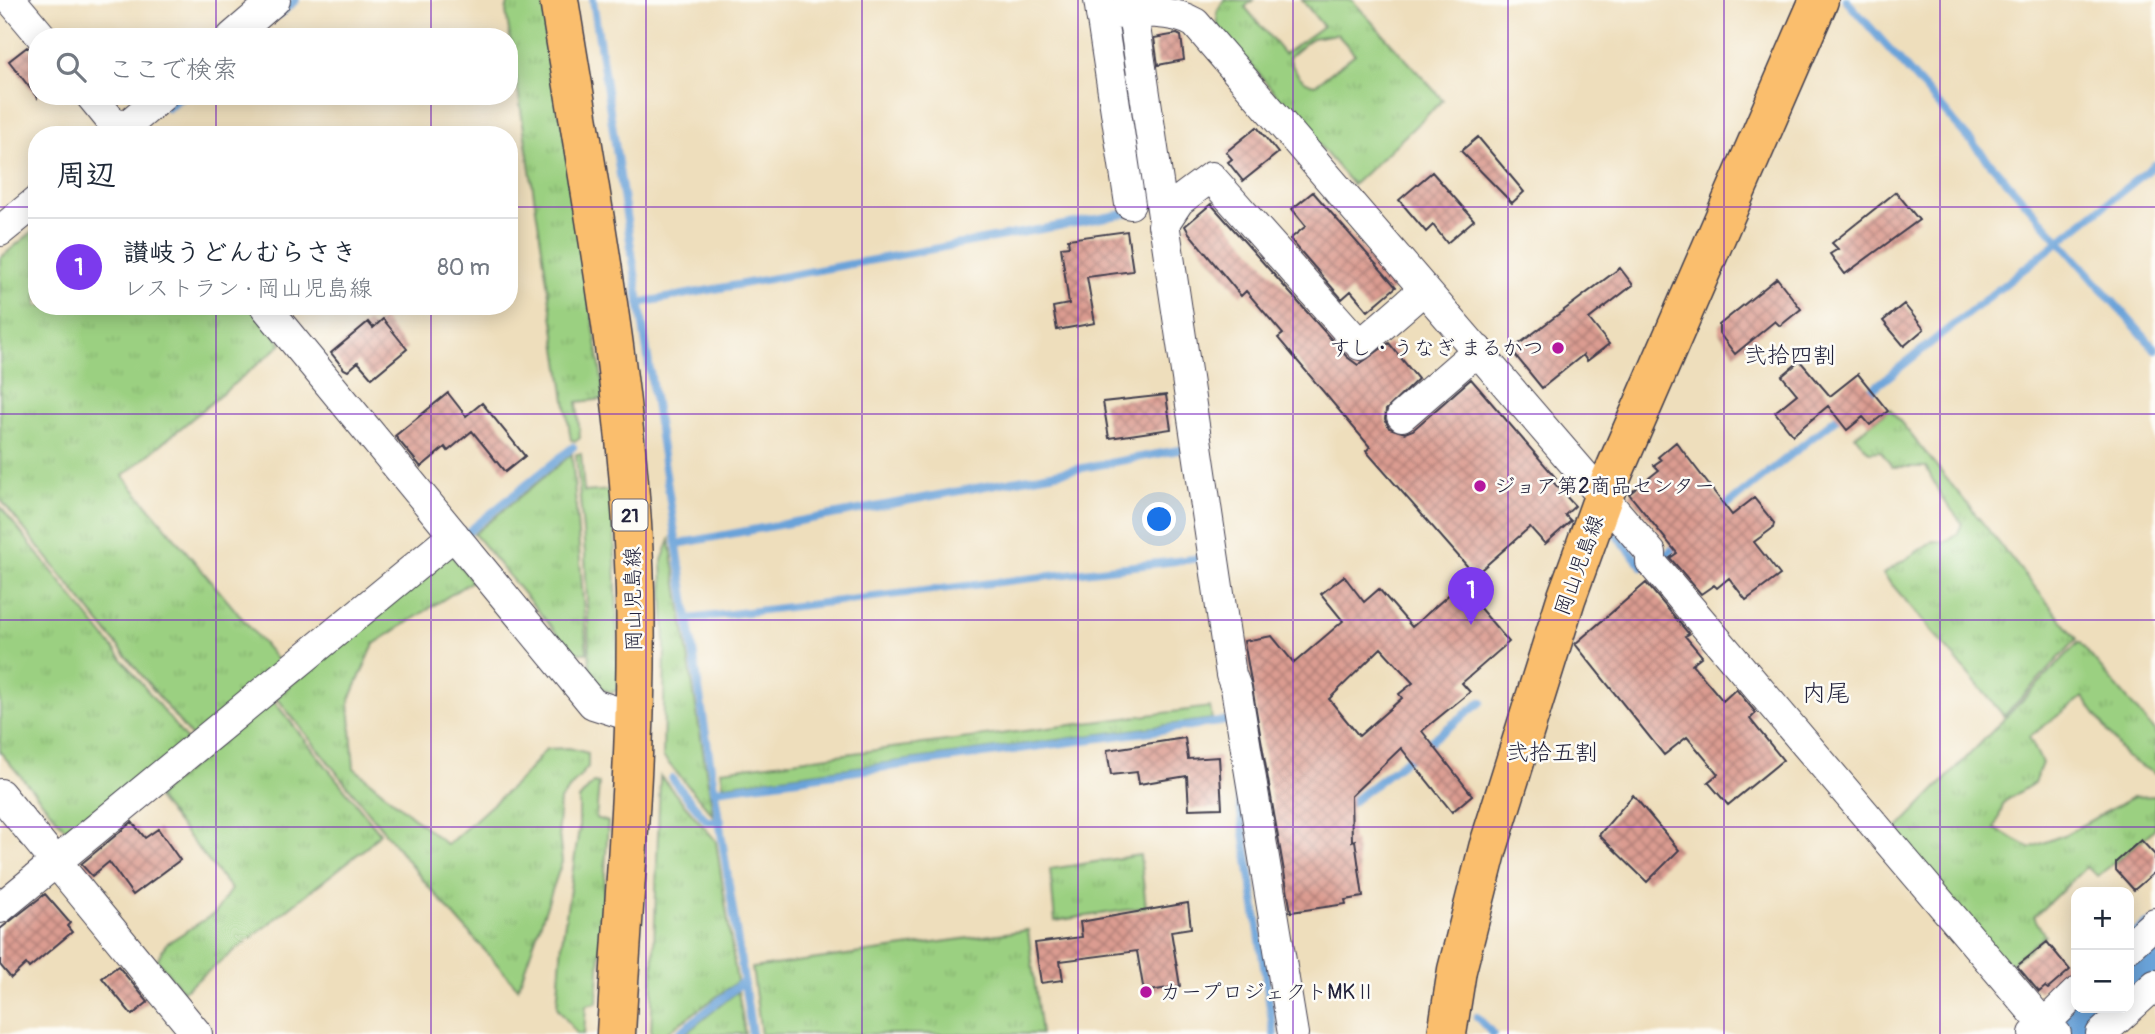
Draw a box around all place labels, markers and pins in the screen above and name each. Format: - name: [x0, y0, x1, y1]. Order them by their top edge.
- place label: すし・うなぎ まるかつ: [1330, 335, 1544, 362]
- marker: すし・うなぎ まるかつ: [1550, 340, 1566, 356]
- place label: ジョア第2商品センター: [1494, 473, 1715, 500]
- marker: ジョア第2商品センター: [1472, 478, 1488, 494]
- pin: 1: [1448, 567, 1494, 625]
- place label: カープロジェクトMKⅡ: [1160, 979, 1376, 1006]
- marker: カープロジェクトMKⅡ: [1138, 984, 1154, 1000]

